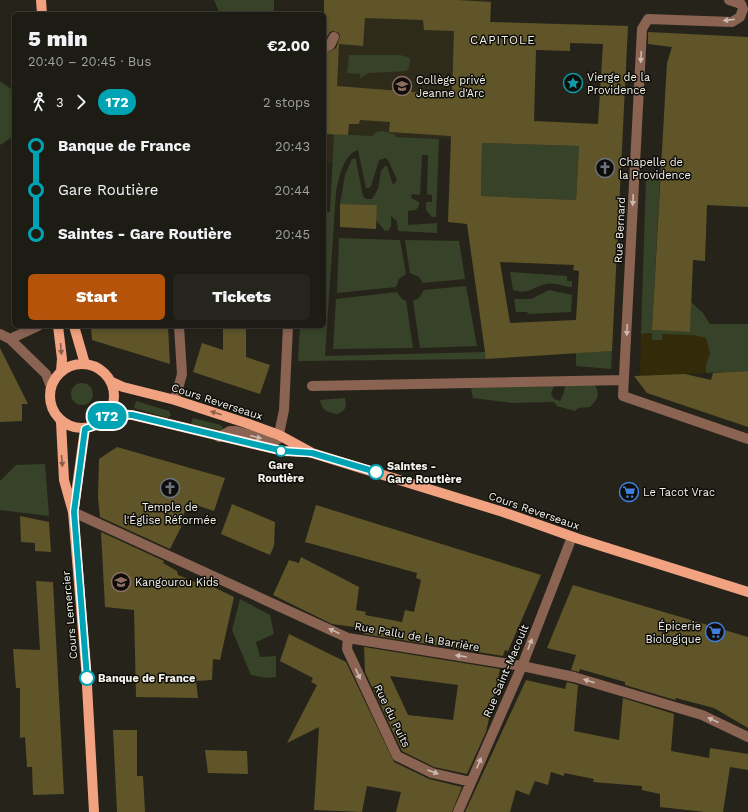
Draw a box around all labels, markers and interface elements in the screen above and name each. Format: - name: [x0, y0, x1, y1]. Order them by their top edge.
- one-way arrow: [722, 17, 735, 24]
- text: 5 min: [28, 26, 88, 51]
- district label: CAPITOLE: [470, 33, 536, 47]
- text: €2.00: [267, 37, 310, 55]
- one-way arrow: [638, 51, 644, 64]
- text: 20:40 – 20:45 · Bus: [28, 54, 151, 69]
- place label: Vierge de la Providence: [587, 71, 650, 97]
- place icon: Vierge de la Providence: [562, 72, 584, 94]
- place label: Collège privé Jeanne d'Arc: [416, 74, 486, 100]
- school or university icon: Collège privé Jeanne d'Arc: [391, 75, 413, 97]
- icon: walk: [28, 91, 50, 113]
- icon: forward: [70, 91, 92, 113]
- text: 172: [106, 94, 128, 110]
- text: 3: [56, 95, 64, 110]
- text: 2 stops: [263, 95, 310, 110]
- text: Banque de France: [58, 137, 191, 155]
- text: 20:43: [275, 139, 310, 154]
- place label: Chapelle de la Providence: [619, 156, 691, 182]
- church icon: Chapelle de la Providence: [594, 157, 616, 179]
- text: Gare Routière: [58, 181, 158, 199]
- text: 20:44: [275, 183, 310, 198]
- one-way arrow: [630, 194, 636, 207]
- street label: Rue Bernard: [612, 197, 628, 263]
- text: Saintes - Gare Routière: [58, 225, 232, 243]
- text: 20:45: [275, 227, 310, 242]
- button: Start: [28, 274, 165, 320]
- button: Tickets: [173, 274, 310, 320]
- one-way arrow: [623, 324, 630, 336]
- one-way arrow: [57, 343, 64, 355]
- street label: Cours Reverseaux: [170, 381, 265, 423]
- line badge: 172: [84, 403, 130, 429]
- text: 172: [96, 408, 118, 424]
- one-way arrow: [209, 410, 221, 416]
- one-way arrow: [250, 434, 262, 440]
- marker: Gare Routière: [275, 445, 287, 457]
- one-way arrow: [59, 455, 66, 467]
- place label: Gare Routière: [258, 459, 304, 485]
- place label: Saintes - Gare Routière: [387, 460, 462, 486]
- marker: Saintes - Gare Routière: [368, 464, 384, 480]
- church icon: Temple de l'Église Réformée: [159, 477, 181, 499]
- supermarket icon: Le Tacot Vrac: [618, 481, 640, 503]
- place label: Le Tacot Vrac: [643, 486, 715, 499]
- street label: Cours Reverseaux: [487, 489, 581, 533]
- place label: Temple de l'Église Réformée: [124, 501, 216, 527]
- street label: Cours Lemercier: [60, 570, 80, 660]
- school or university icon: Kangourou Kids: [110, 571, 132, 593]
- place label: Kangourou Kids: [135, 576, 219, 589]
- place label: Épicerie Biologique: [646, 619, 701, 646]
- street label: Rue Pallu de la Barrière: [353, 620, 481, 654]
- supermarket icon: Épicerie Biologique: [704, 621, 726, 643]
- street label: Rue Saint-Macoult: [481, 622, 532, 720]
- one-way arrow: [329, 628, 340, 634]
- one-way arrow: [528, 637, 534, 649]
- one-way arrow: [455, 653, 467, 659]
- one-way arrow: [355, 668, 361, 680]
- marker: Banque de France: [79, 670, 95, 686]
- place label: Banque de France: [98, 672, 195, 685]
- one-way arrow: [583, 678, 595, 684]
- street label: Rue du Puits: [371, 682, 413, 750]
- one-way arrow: [707, 717, 718, 723]
- one-way arrow: [476, 758, 482, 769]
- one-way arrow: [427, 769, 439, 775]

